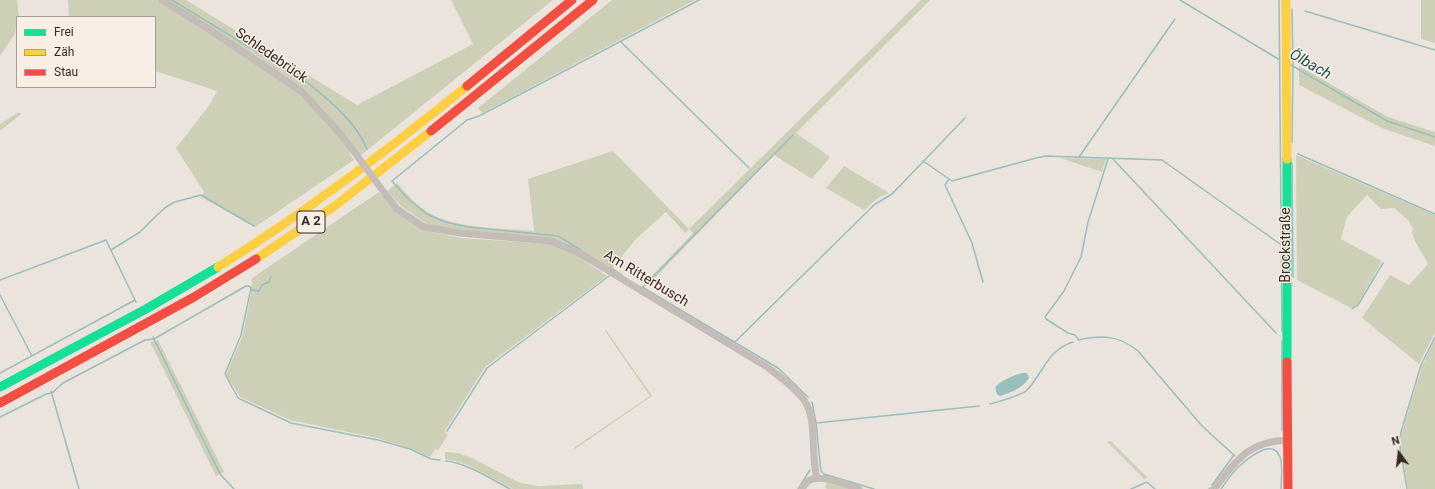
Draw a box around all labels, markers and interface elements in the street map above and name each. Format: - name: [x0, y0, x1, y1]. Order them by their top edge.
- legend: [16, 16, 156, 88]
- text: Frei: [54, 25, 74, 39]
- street label: Schledebrück: [232, 25, 310, 87]
- text: Zäh: [54, 45, 74, 59]
- water label: Ölbach: [1286, 46, 1334, 84]
- text: Stau: [54, 65, 78, 79]
- street label: Brockstraße: [1278, 207, 1294, 283]
- road number: A 2: [297, 211, 325, 233]
- street label: Am Ritterbusch: [600, 247, 692, 311]
- north arrow: [1379, 433, 1419, 473]
- text: N: [1390, 434, 1401, 448]

